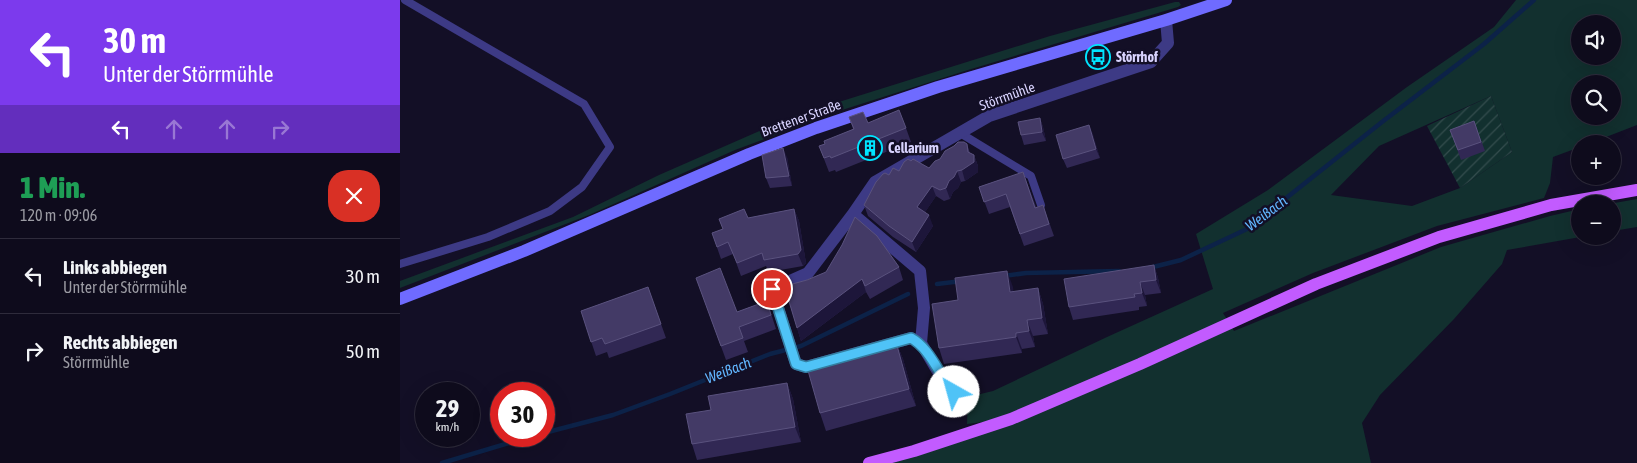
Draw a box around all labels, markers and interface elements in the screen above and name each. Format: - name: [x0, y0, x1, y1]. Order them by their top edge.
- map controls: [1571, 15, 1621, 245]
- button: sound: [1571, 15, 1621, 65]
- icon: left: [20, 20, 85, 85]
- text: 30 m: [103, 20, 166, 60]
- bus stop icon: Störrhof: [1085, 44, 1111, 70]
- place label: Störrhof: [1116, 49, 1158, 65]
- text: Unter der Störrmühle: [103, 61, 274, 87]
- button: search: [1571, 75, 1621, 125]
- street label: Störrmühle: [977, 79, 1037, 113]
- street label: Brettener Straße: [759, 96, 843, 140]
- icon: left: [107, 115, 135, 143]
- icon: ahead: [160, 115, 188, 143]
- icon: ahead: [213, 115, 241, 143]
- icon: right: [266, 115, 294, 143]
- building icon: Cellarium: [857, 135, 883, 161]
- button: +: [1571, 135, 1621, 185]
- place label: Cellarium: [888, 140, 939, 156]
- text: 1 Min.: [20, 170, 85, 204]
- button: close: [328, 170, 380, 222]
- water label: Weißach: [1242, 192, 1290, 234]
- button: −: [1571, 195, 1621, 245]
- text: 120 m · 09:06: [20, 206, 97, 224]
- text: Links abbiegen: [63, 256, 167, 278]
- icon: left: [20, 262, 48, 290]
- text: 30 m: [346, 265, 380, 287]
- pin: [751, 268, 793, 310]
- icon: arrive: [758, 275, 786, 303]
- text: Unter der Störrmühle: [63, 278, 187, 296]
- text: Rechts abbiegen: [63, 331, 178, 353]
- icon: right: [20, 337, 48, 365]
- text: 50 m: [346, 340, 380, 362]
- text: Störrmühle: [63, 353, 129, 371]
- water label: Weißach: [703, 354, 753, 386]
- position arrow: [927, 365, 979, 417]
- speed limit sign: 30: [490, 382, 555, 447]
- text: 29: [436, 394, 459, 422]
- text: km/h: [436, 420, 459, 434]

